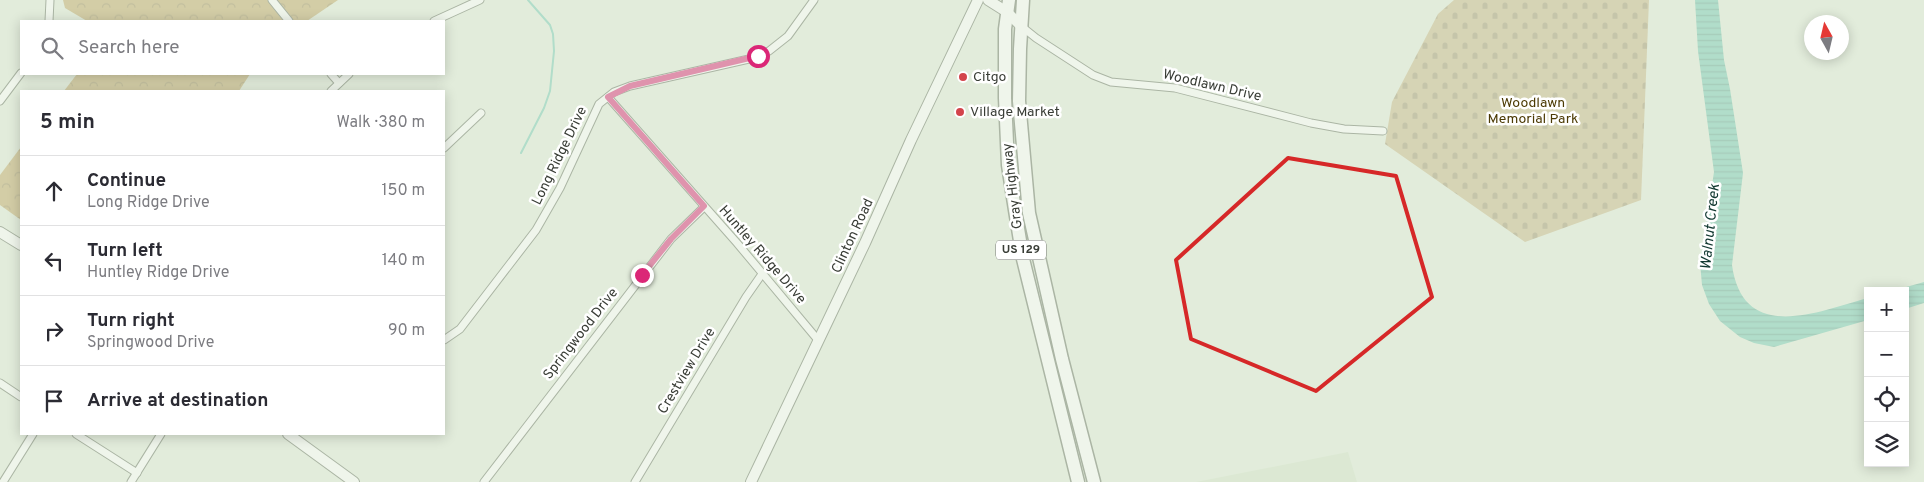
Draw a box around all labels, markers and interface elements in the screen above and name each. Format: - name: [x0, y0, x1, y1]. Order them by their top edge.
- north arrow: [1804, 15, 1849, 60]
- search box: [20, 20, 445, 75]
- icon: search: [38, 34, 66, 62]
- text: Search here: [78, 36, 180, 60]
- route start: [747, 45, 770, 68]
- street label: Woodlawn Drive: [1161, 66, 1263, 106]
- place label: Citgo: [973, 69, 1007, 86]
- marker: Citgo: [957, 71, 969, 83]
- park label: Woodlawn Memorial Park: [1488, 95, 1578, 128]
- street label: Long Ridge Drive: [529, 104, 591, 208]
- place label: Village Market: [970, 104, 1060, 121]
- marker: Village Market: [954, 106, 966, 118]
- text: 5 min: [40, 109, 95, 136]
- text: Walk · 380 m: [337, 113, 425, 133]
- street label: Gray Highway: [999, 142, 1027, 230]
- text: Continue: [87, 169, 166, 193]
- icon: ahead: [40, 177, 68, 205]
- text: 150 m: [382, 181, 425, 201]
- water label: Walnut Creek: [1697, 183, 1725, 271]
- text: Long Ridge Drive: [87, 193, 210, 213]
- street label: Clinton Road: [828, 196, 878, 276]
- street label: Huntley Ridge Drive: [715, 202, 809, 308]
- text: Turn left: [87, 239, 163, 263]
- road number: US 129: [996, 240, 1046, 260]
- icon: left: [40, 247, 68, 275]
- text: 140 m: [382, 251, 425, 271]
- text: Huntley Ridge Drive: [87, 263, 229, 283]
- route end: [631, 264, 654, 287]
- street label: Springwood Drive: [540, 285, 622, 383]
- map controls: [1864, 287, 1909, 467]
- button: +: [1864, 287, 1909, 332]
- text: Turn right: [87, 309, 175, 333]
- icon: right: [40, 317, 68, 345]
- text: 90 m: [388, 321, 425, 341]
- street label: Crestview Drive: [655, 325, 719, 417]
- button: −: [1864, 332, 1909, 377]
- text: Springwood Drive: [87, 333, 214, 353]
- button: locate: [1864, 377, 1909, 422]
- icon: arrive: [40, 387, 68, 415]
- text: Arrive at destination: [87, 389, 268, 413]
- button: layers: [1864, 422, 1909, 467]

